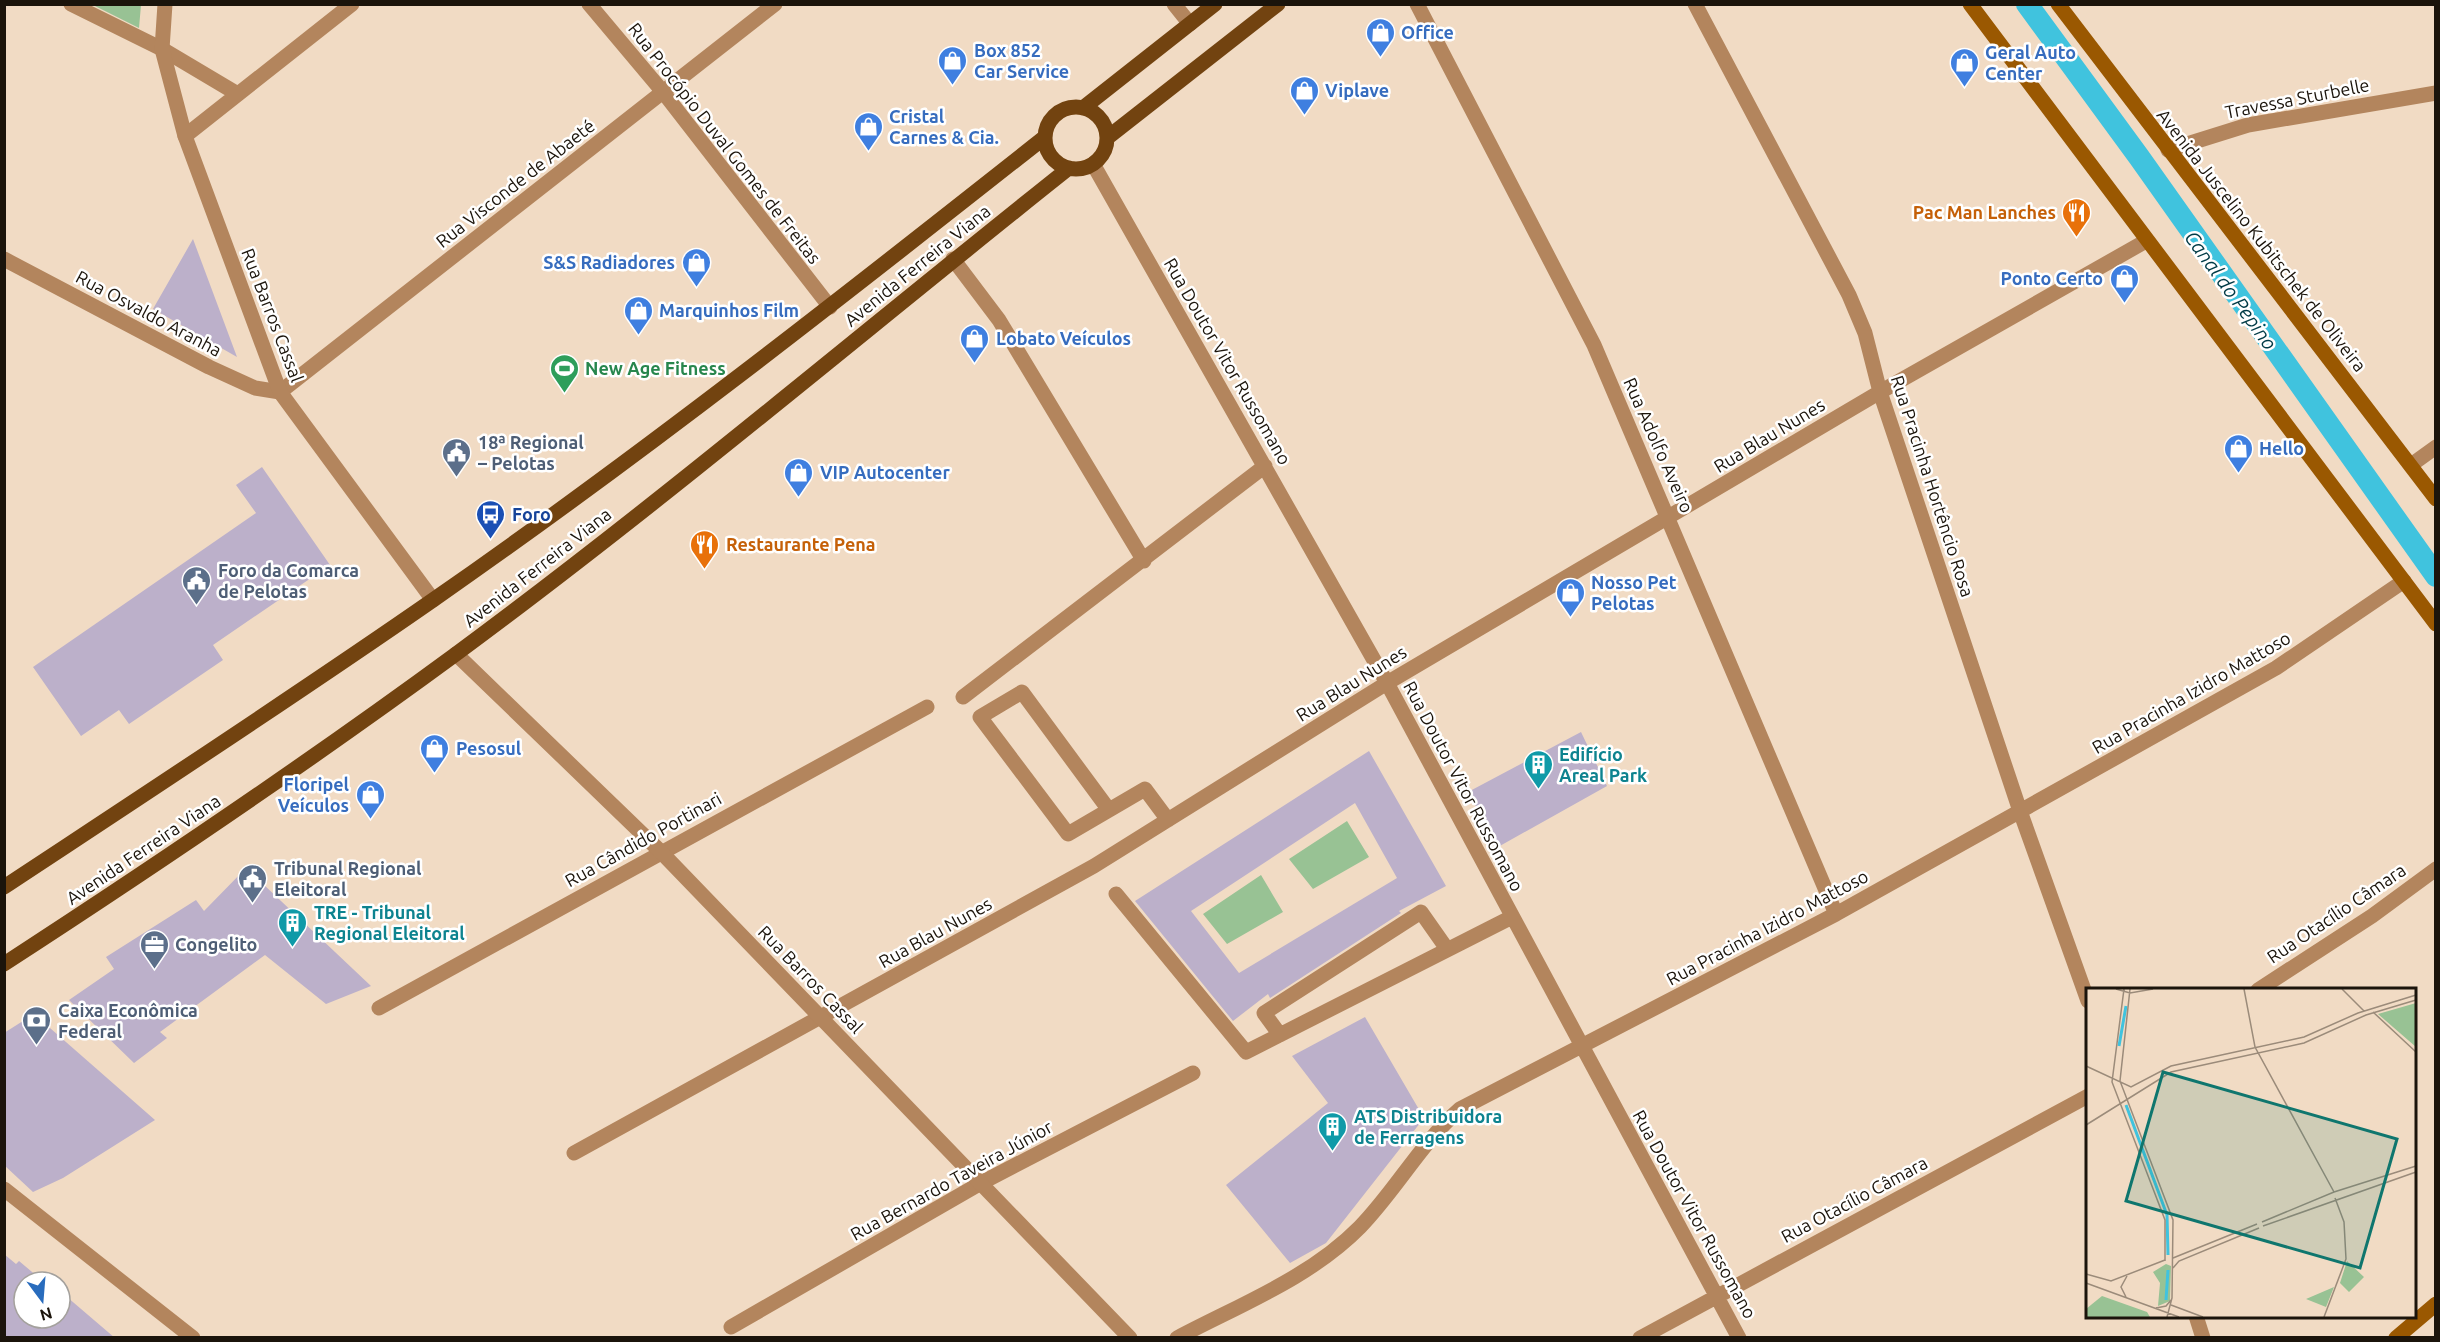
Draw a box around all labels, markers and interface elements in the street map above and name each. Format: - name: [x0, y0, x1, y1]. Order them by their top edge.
- shop icon: Office: [1364, 16, 1396, 58]
- street label: Rua Procópio Duval Gomes de Freitas: [625, 19, 825, 268]
- place label: Office: [1401, 22, 1454, 42]
- place label: Box 852 Car Service: [974, 40, 1069, 81]
- place label: Geral Auto Center: [1985, 42, 2076, 83]
- shop icon: Box 852 Car Service: [937, 44, 969, 86]
- shop icon: Geral Auto Center: [1948, 46, 1980, 88]
- shop icon: Viplave: [1288, 74, 1320, 116]
- street label: Travessa Sturbelle: [2223, 74, 2371, 122]
- place label: Viplave: [1325, 80, 1389, 100]
- street label: Avenida Juscelino Kubitschek de Oliveira: [2153, 105, 2371, 375]
- place label: Cristal Carnes & Cia.: [889, 106, 999, 147]
- shop icon: Cristal Carnes & Cia.: [852, 110, 884, 152]
- street label: Rua Visconde de Abaeté: [432, 115, 598, 251]
- restaurant icon: Pac Man Lanches: [2061, 196, 2093, 238]
- street label: Avenida Ferreira Viana: [840, 200, 994, 330]
- place label: Pac Man Lanches: [1913, 202, 2056, 222]
- water label: Canal do Pepino: [2180, 226, 2282, 354]
- street label: Rua Barros Cassal: [238, 245, 308, 385]
- shop icon: S&S Radiadores: [680, 246, 712, 288]
- place label: S&S Radiadores: [543, 252, 675, 272]
- street label: Rua Doutor Vitor Russomano: [1161, 254, 1295, 468]
- shop icon: Ponto Certo: [2108, 262, 2140, 304]
- street label: Rua Osvaldo Aranha: [73, 266, 225, 360]
- place label: Ponto Certo: [2000, 268, 2103, 288]
- shop icon: Marquinhos Film: [622, 294, 654, 336]
- place label: Marquinhos Film: [659, 300, 799, 320]
- shop icon: Lobato Veículos: [959, 322, 991, 364]
- place label: Lobato Veículos: [996, 328, 1131, 348]
- sports icon: New Age Fitness: [548, 352, 580, 394]
- place label: New Age Fitness: [585, 358, 726, 378]
- street label: Rua Pracinha Hortêncio Rosa: [1888, 373, 1978, 599]
- street label: Rua Adolfo Aveiro: [1620, 374, 1698, 516]
- street label: Rua Blau Nunes: [1710, 394, 1828, 476]
- place label: 18ª Regional – Pelotas: [478, 432, 584, 473]
- shop icon: Hello: [2222, 432, 2254, 474]
- public building icon: 18ª Regional – Pelotas: [441, 436, 473, 478]
- place label: Hello: [2259, 438, 2304, 458]
- shop icon: VIP Autocenter: [783, 456, 815, 498]
- place label: VIP Autocenter: [820, 462, 950, 482]
- bus stop icon: Foro: [475, 498, 507, 540]
- street label: Avenida Ferreira Viana: [459, 503, 615, 631]
- place label: Foro: [512, 504, 551, 524]
- restaurant icon: Restaurante Pena: [689, 528, 721, 570]
- place label: Restaurante Pena: [726, 534, 876, 554]
- place label: Foro da Comarca de Pelotas: [218, 560, 359, 601]
- public building icon: Foro da Comarca de Pelotas: [181, 564, 213, 606]
- place label: Nosso Pet Pelotas: [1591, 572, 1677, 613]
- shop icon: Nosso Pet Pelotas: [1554, 576, 1586, 618]
- street label: Rua Pracinha Izidro Mattoso: [2088, 627, 2294, 757]
- street label: Rua Blau Nunes: [1292, 641, 1410, 725]
- street label: Rua Doutor Vitor Russomano: [1400, 678, 1528, 894]
- shop icon: Pesosul: [419, 732, 451, 774]
- place label: Pesosul: [456, 738, 522, 758]
- place label: Edifício Areal Park: [1559, 744, 1647, 785]
- building icon: Edifício Areal Park: [1522, 748, 1554, 790]
- place label: Floripel Veículos: [278, 774, 350, 815]
- shop icon: Floripel Veículos: [354, 778, 386, 820]
- street label: Rua Cândido Portinari: [561, 788, 725, 890]
- street label: Avenida Ferreira Viana: [62, 790, 224, 908]
- place label: Tribunal Regional Eleitoral: [274, 858, 422, 899]
- street label: Rua Otacílio Câmara: [2263, 859, 2409, 967]
- public building icon: Tribunal Regional Eleitoral: [237, 862, 269, 904]
- street label: Rua Pracinha Izidro Mattoso: [1663, 865, 1871, 989]
- street label: Rua Blau Nunes: [875, 893, 995, 971]
- place label: TRE - Tribunal Regional Eleitoral: [314, 902, 465, 943]
- building icon: TRE - Tribunal Regional Eleitoral: [277, 906, 309, 948]
- street label: Rua Barros Cassal: [755, 921, 868, 1037]
- office icon: Congelito: [138, 928, 170, 970]
- place label: Congelito: [175, 934, 257, 954]
- inset map: [2086, 988, 2416, 1318]
- place label: Caixa Econômica Federal: [58, 1000, 198, 1041]
- bank icon: Caixa Econômica Federal: [21, 1004, 53, 1046]
- place label: ATS Distribuidora de Ferragens: [1354, 1106, 1502, 1147]
- street label: Rua Doutor Vitor Russomano: [1629, 1106, 1761, 1322]
- building icon: ATS Distribuidora de Ferragens: [1317, 1110, 1349, 1152]
- street label: Rua Bernardo Taveira Júnior: [847, 1116, 1055, 1244]
- street label: Rua Otacílio Câmara: [1777, 1152, 1931, 1246]
- north arrow: [12, 1270, 72, 1330]
- text: N: [38, 1304, 54, 1325]

